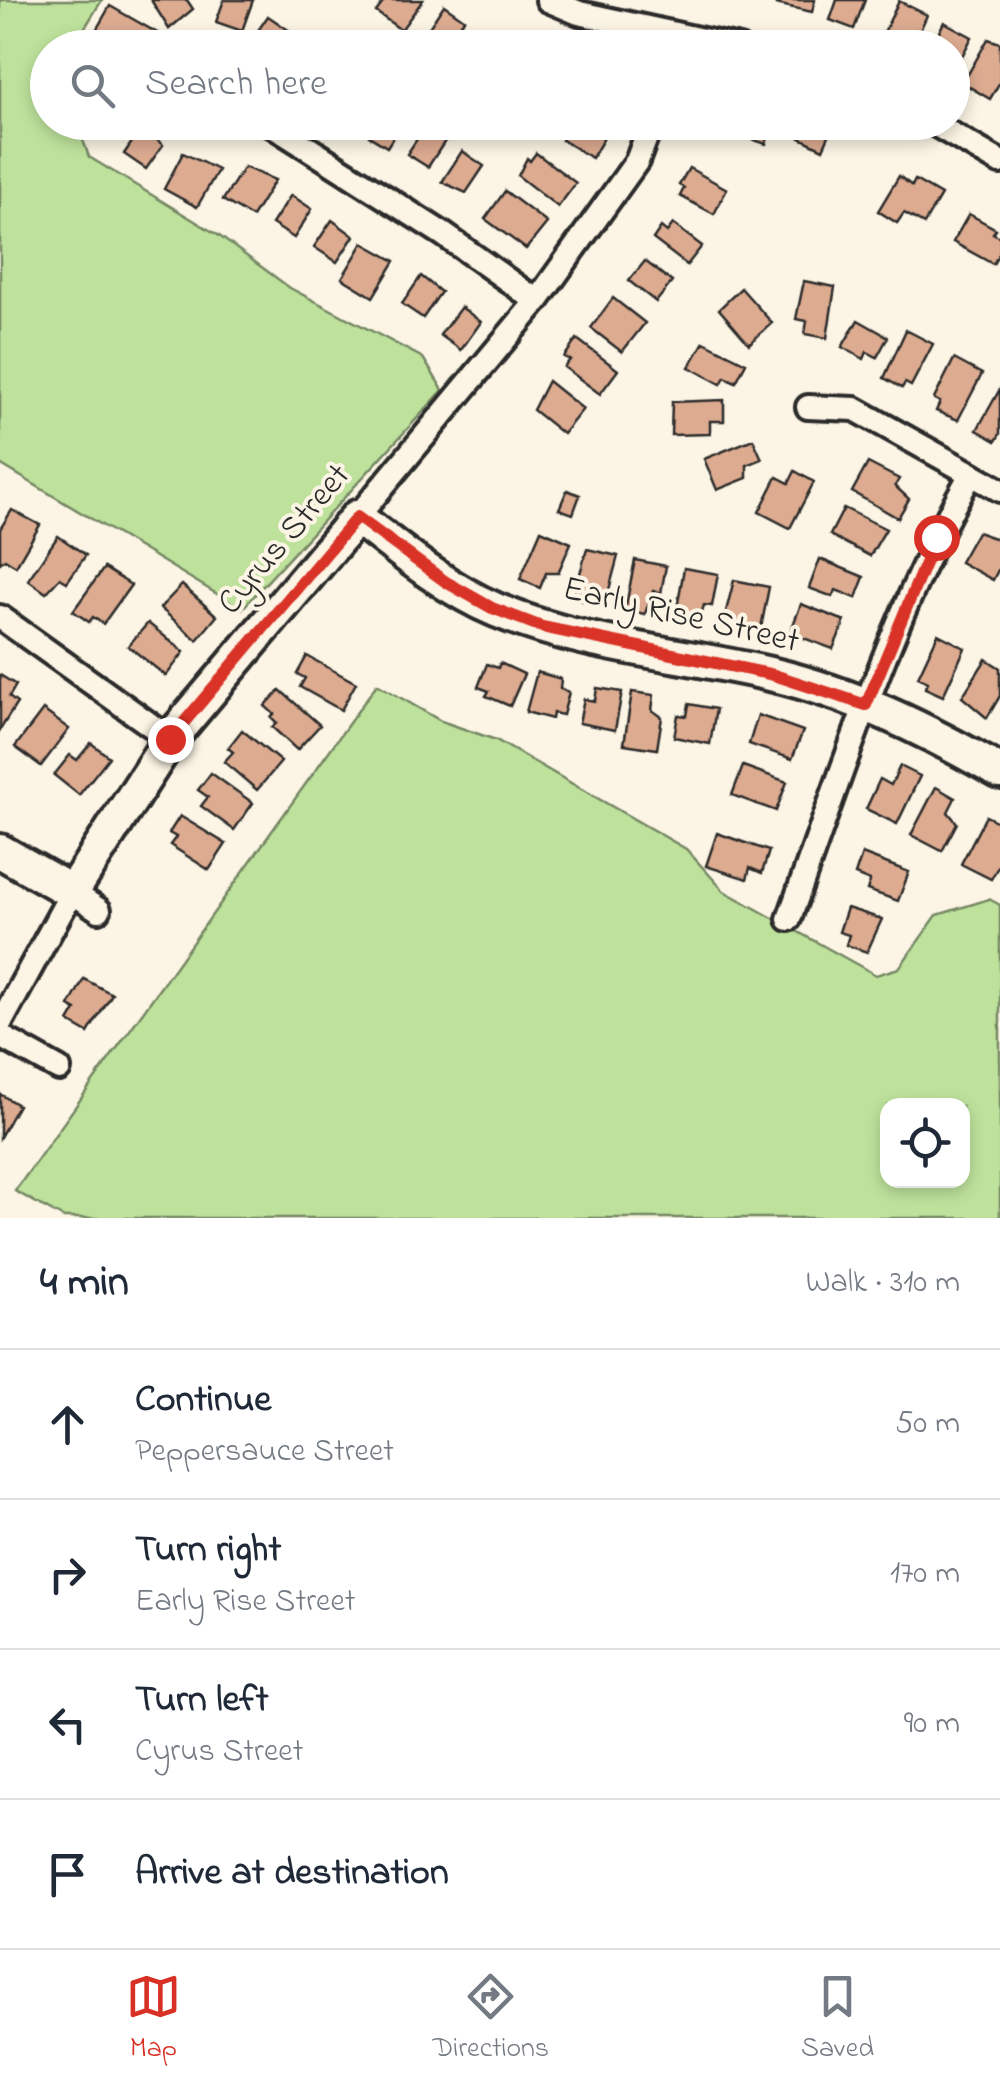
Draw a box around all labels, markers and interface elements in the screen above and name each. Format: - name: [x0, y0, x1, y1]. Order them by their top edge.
- search box: [30, 30, 970, 140]
- text: Search here: [145, 57, 327, 113]
- icon: search: [65, 58, 120, 113]
- street label: Cyrus Street: [206, 453, 364, 627]
- route start: [914, 515, 960, 561]
- street label: Early Rise Street: [558, 564, 804, 668]
- route end: [148, 717, 194, 763]
- map controls: [880, 1098, 970, 1188]
- button: locate: [880, 1098, 970, 1188]
- text: 4 min: [40, 1253, 129, 1314]
- text: Walk · 310 m: [806, 1260, 960, 1307]
- text: Continue: [135, 1373, 271, 1429]
- icon: ahead: [40, 1397, 95, 1452]
- text: 50 m: [895, 1401, 960, 1448]
- text: Peppersauce Street: [135, 1429, 394, 1476]
- text: Turn right: [135, 1523, 281, 1579]
- icon: right: [40, 1547, 95, 1602]
- text: 170 m: [890, 1551, 960, 1598]
- text: Early Rise Street: [135, 1579, 355, 1626]
- text: Turn left: [135, 1673, 268, 1729]
- icon: left: [40, 1697, 95, 1752]
- text: 90 m: [904, 1701, 960, 1748]
- text: Cyrus Street: [135, 1729, 303, 1776]
- text: Arrive at destination: [135, 1846, 449, 1902]
- icon: arrive: [40, 1847, 95, 1902]
- tab: Map: [126, 1969, 181, 2070]
- tab: Directions: [433, 1969, 549, 2070]
- tab: Saved: [801, 1969, 874, 2070]

